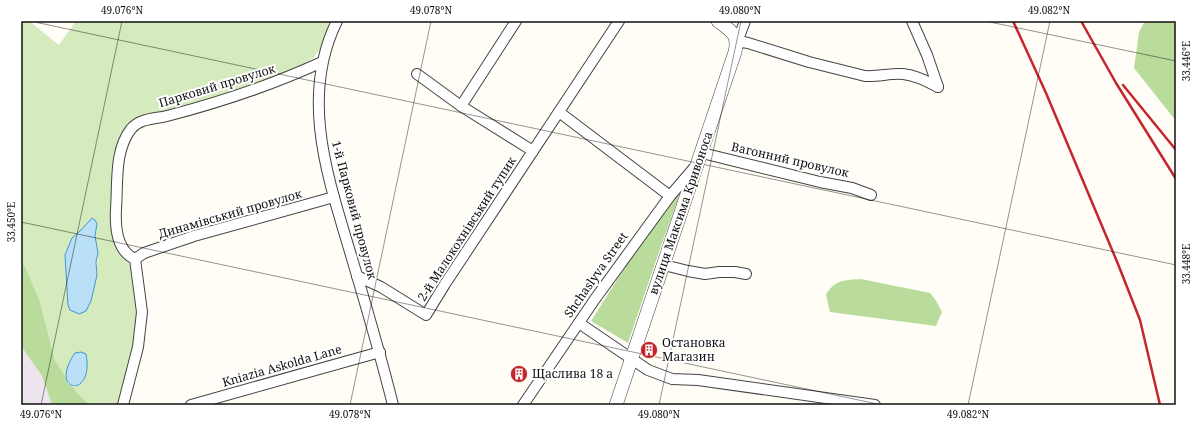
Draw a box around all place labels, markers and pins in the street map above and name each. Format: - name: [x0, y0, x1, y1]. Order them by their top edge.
- place label: Остановка Магазин: [662, 334, 726, 365]
- building icon: Остановка Магазин: [639, 340, 659, 360]
- building icon: Щаслива 18 а: [509, 364, 529, 384]
- place label: Щаслива 18 а: [532, 365, 613, 382]

